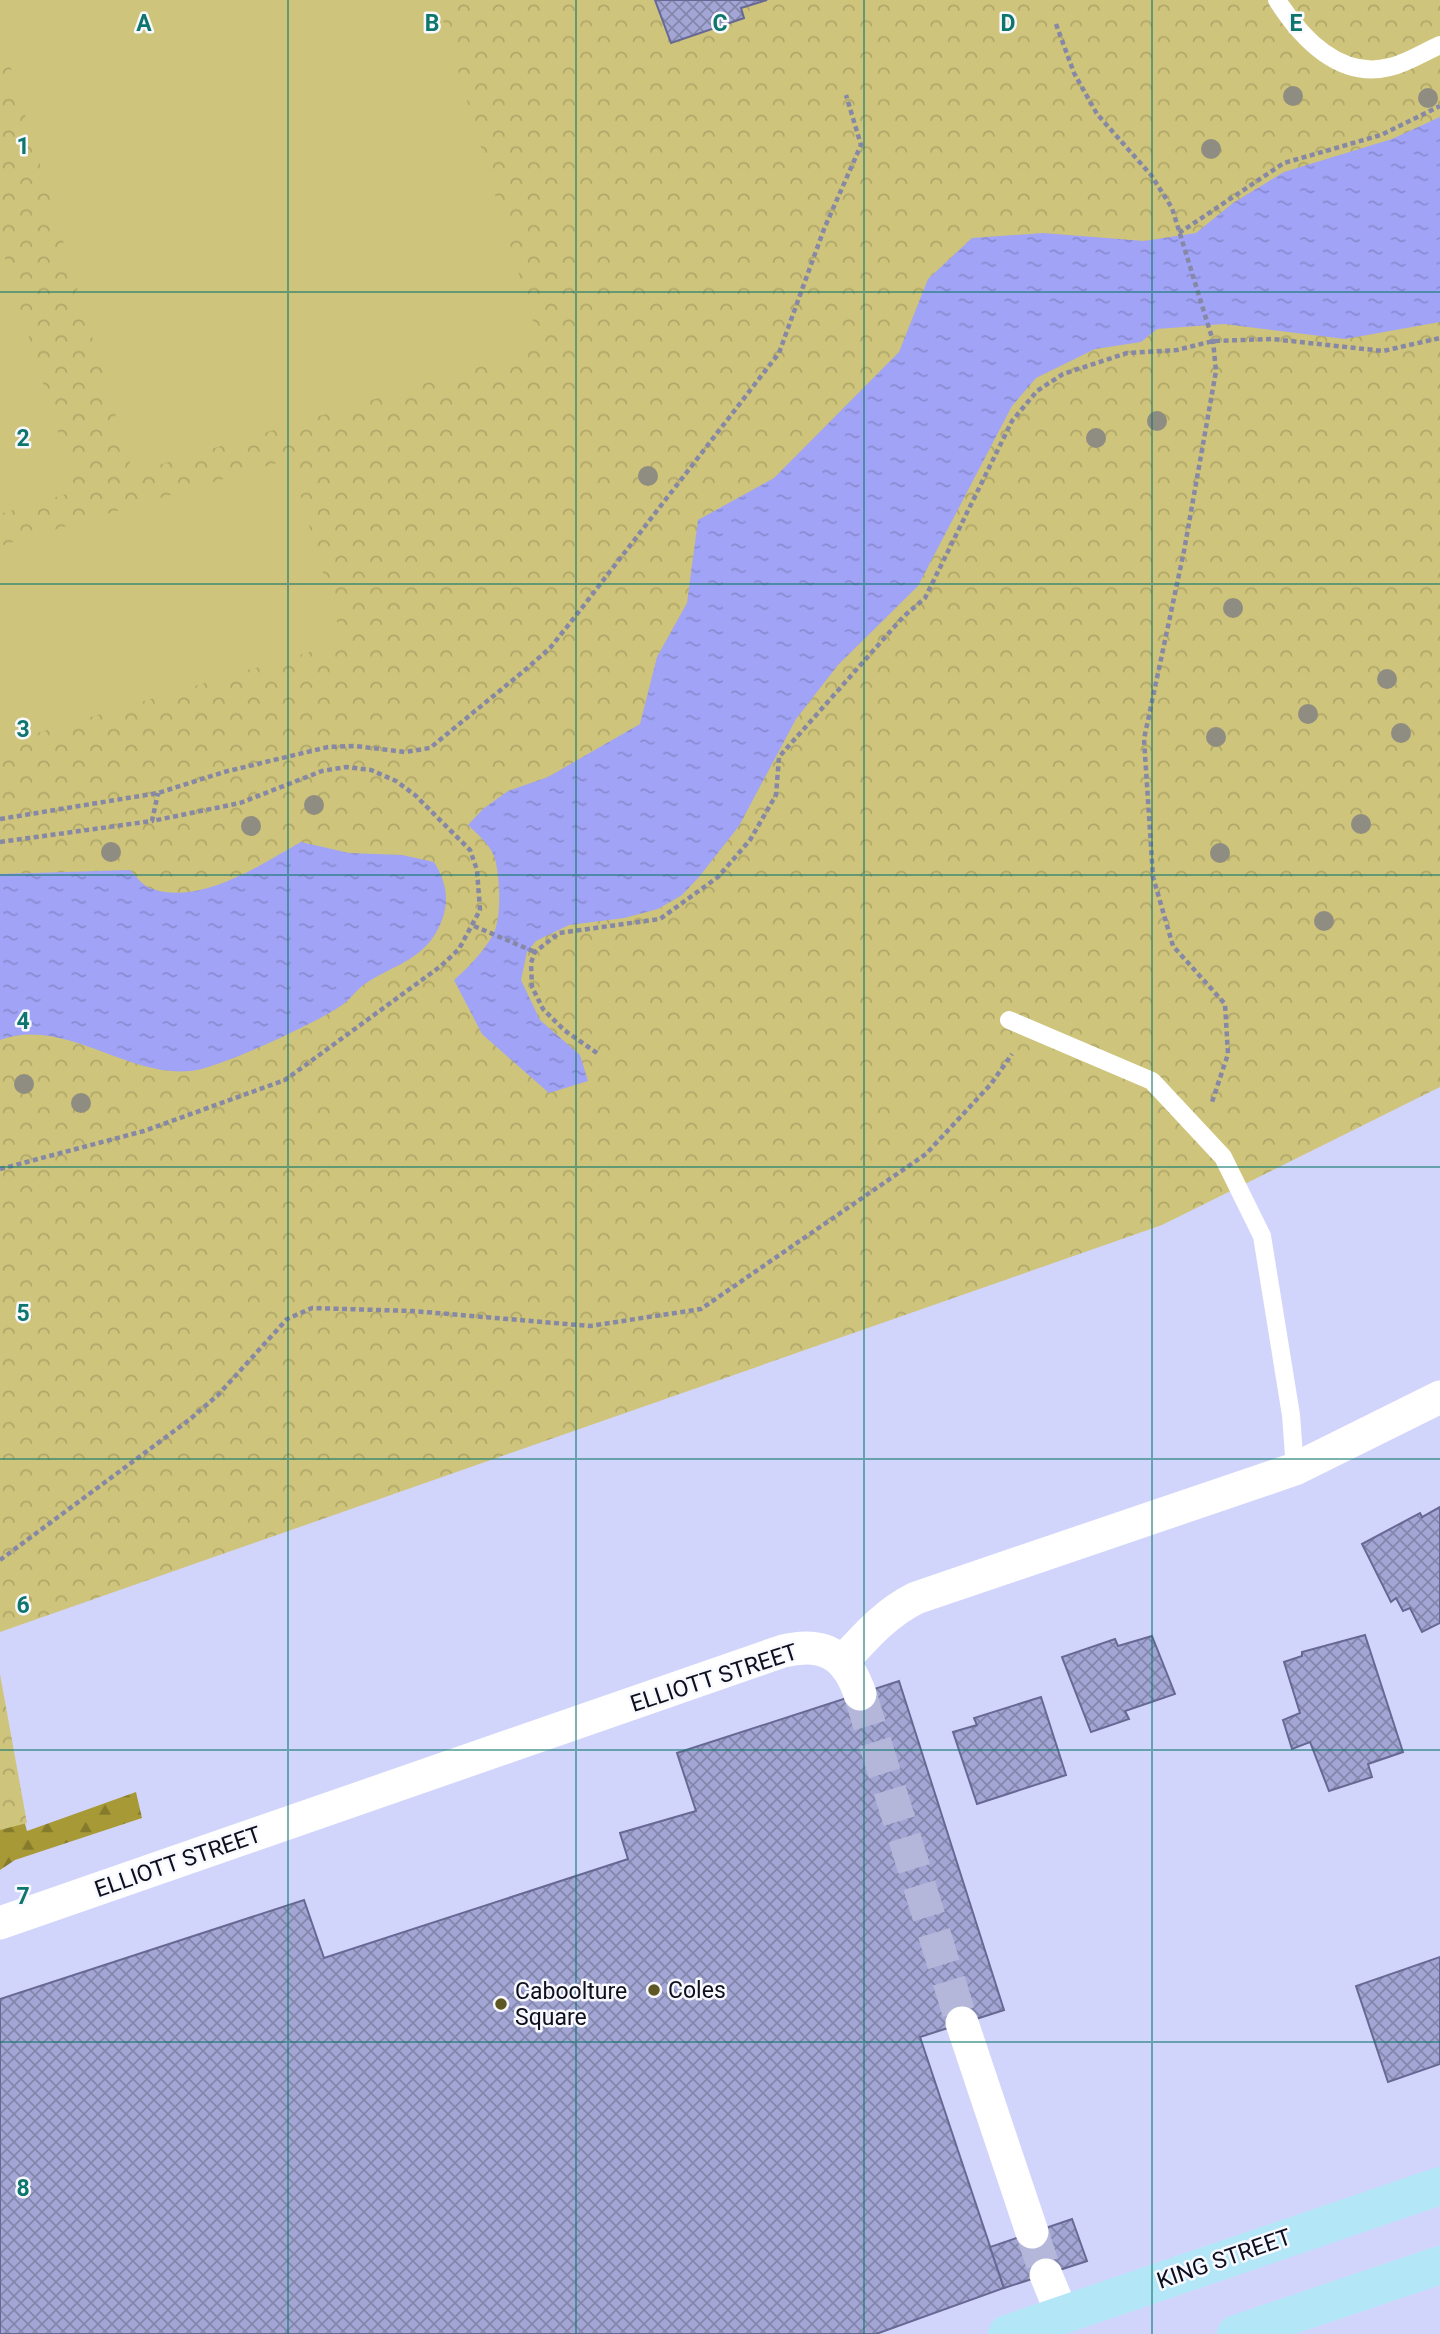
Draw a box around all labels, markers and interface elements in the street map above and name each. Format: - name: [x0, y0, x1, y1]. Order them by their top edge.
- text: A: [136, 10, 152, 37]
- text: B: [425, 10, 439, 37]
- text: C: [712, 10, 728, 37]
- text: D: [1001, 10, 1015, 37]
- text: E: [1290, 10, 1303, 37]
- text: 1: [16, 133, 30, 160]
- text: 2: [16, 425, 30, 452]
- text: 3: [16, 716, 30, 743]
- text: 4: [16, 1008, 30, 1035]
- text: 5: [16, 1300, 30, 1327]
- text: 6: [16, 1592, 30, 1619]
- street label: ELLIOTT STREET: [627, 1638, 801, 1718]
- street label: ELLIOTT STREET: [91, 1821, 265, 1903]
- text: 7: [16, 1883, 30, 1910]
- place label: Coles: [668, 1977, 726, 2004]
- place label: Caboolture Square: [515, 1978, 627, 2031]
- marker: Coles: [646, 1982, 662, 1998]
- marker: Caboolture Square: [493, 1996, 509, 2012]
- text: 8: [16, 2175, 30, 2202]
- street label: KING STREET: [1153, 2223, 1295, 2295]

